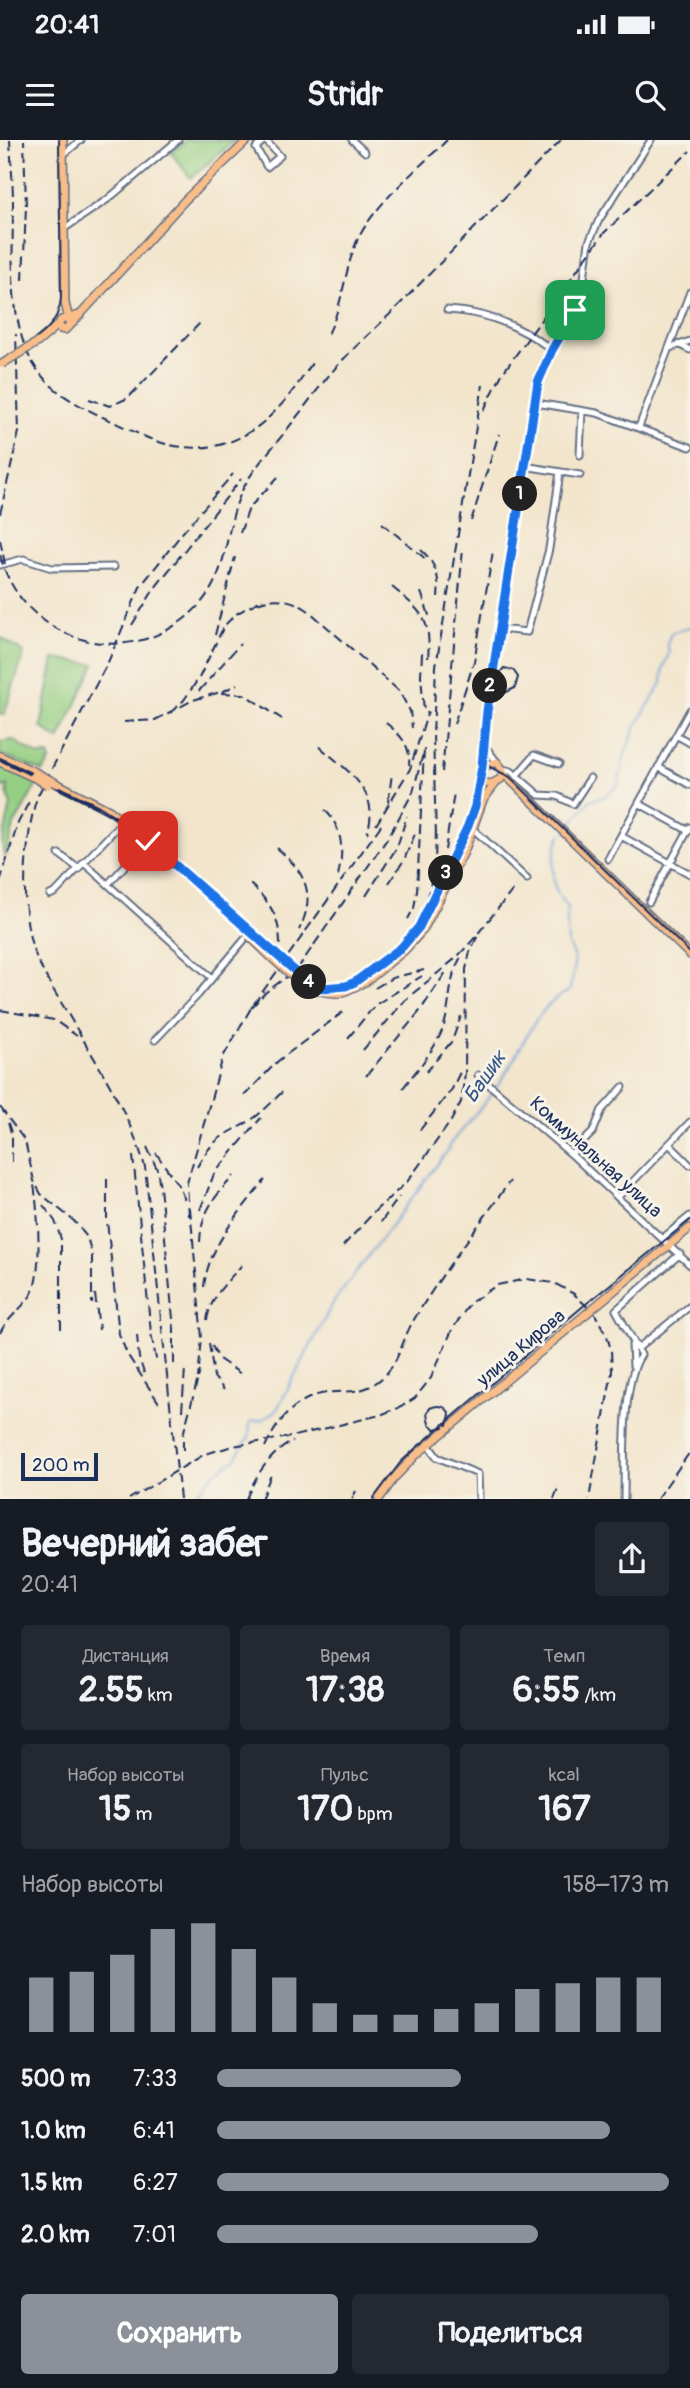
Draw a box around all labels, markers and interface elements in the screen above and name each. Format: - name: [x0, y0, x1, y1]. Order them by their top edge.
- text: 20:41: [35, 9, 99, 41]
- text: Stridr: [307, 75, 383, 115]
- icon: menu: [21, 76, 59, 114]
- icon: search: [631, 76, 669, 114]
- pin: [545, 280, 605, 340]
- icon: arrive: [556, 291, 594, 329]
- pin: 1: [503, 476, 538, 512]
- text: 1: [516, 481, 523, 505]
- pin: 2: [472, 668, 508, 704]
- text: 2: [484, 673, 495, 697]
- pin: [118, 811, 178, 871]
- icon: check: [129, 822, 167, 860]
- pin: 3: [428, 856, 464, 890]
- text: 3: [440, 860, 451, 884]
- pin: 4: [292, 964, 326, 1000]
- text: 4: [303, 969, 314, 993]
- water label: Башик: [457, 1044, 514, 1108]
- street label: Коммунальная улица: [525, 1091, 667, 1223]
- street label: улица Кирова: [471, 1304, 570, 1393]
- scale bar: [21, 1450, 98, 1482]
- text: 200 m: [32, 1453, 90, 1477]
- text: Вечерний забег: [21, 1520, 268, 1568]
- button: share: [595, 1522, 669, 1596]
- text: 20:41: [21, 1570, 78, 1599]
- text: Дистанция: [83, 1644, 169, 1668]
- text: Время: [320, 1644, 370, 1668]
- text: Темп: [543, 1644, 585, 1668]
- text: 2.55: [79, 1668, 144, 1712]
- text: 17:38: [306, 1668, 384, 1712]
- text: 6:55: [513, 1668, 580, 1712]
- text: km: [144, 1683, 173, 1707]
- text: /km: [580, 1683, 616, 1707]
- text: Набор высоты: [67, 1763, 184, 1787]
- text: Пульс: [321, 1763, 369, 1787]
- text: kcal: [549, 1763, 580, 1787]
- text: 15: [99, 1787, 131, 1831]
- text: 170: [297, 1787, 353, 1831]
- text: 167: [538, 1787, 590, 1831]
- text: m: [131, 1802, 152, 1826]
- text: bpm: [353, 1802, 393, 1826]
- text: Набор высоты: [21, 1870, 163, 1899]
- text: 158–173 m: [563, 1870, 669, 1899]
- text: 500 m: [21, 2064, 90, 2093]
- text: 7:33: [133, 2064, 177, 2093]
- text: 1.0 km: [21, 2116, 86, 2145]
- text: 6:41: [133, 2116, 175, 2145]
- text: 1.5 km: [21, 2168, 83, 2197]
- text: 6:27: [133, 2168, 178, 2197]
- text: 2.0 km: [21, 2220, 90, 2249]
- text: 7:01: [133, 2220, 176, 2249]
- button: Сохранить: [21, 2294, 338, 2374]
- button: Поделиться: [352, 2294, 669, 2374]

